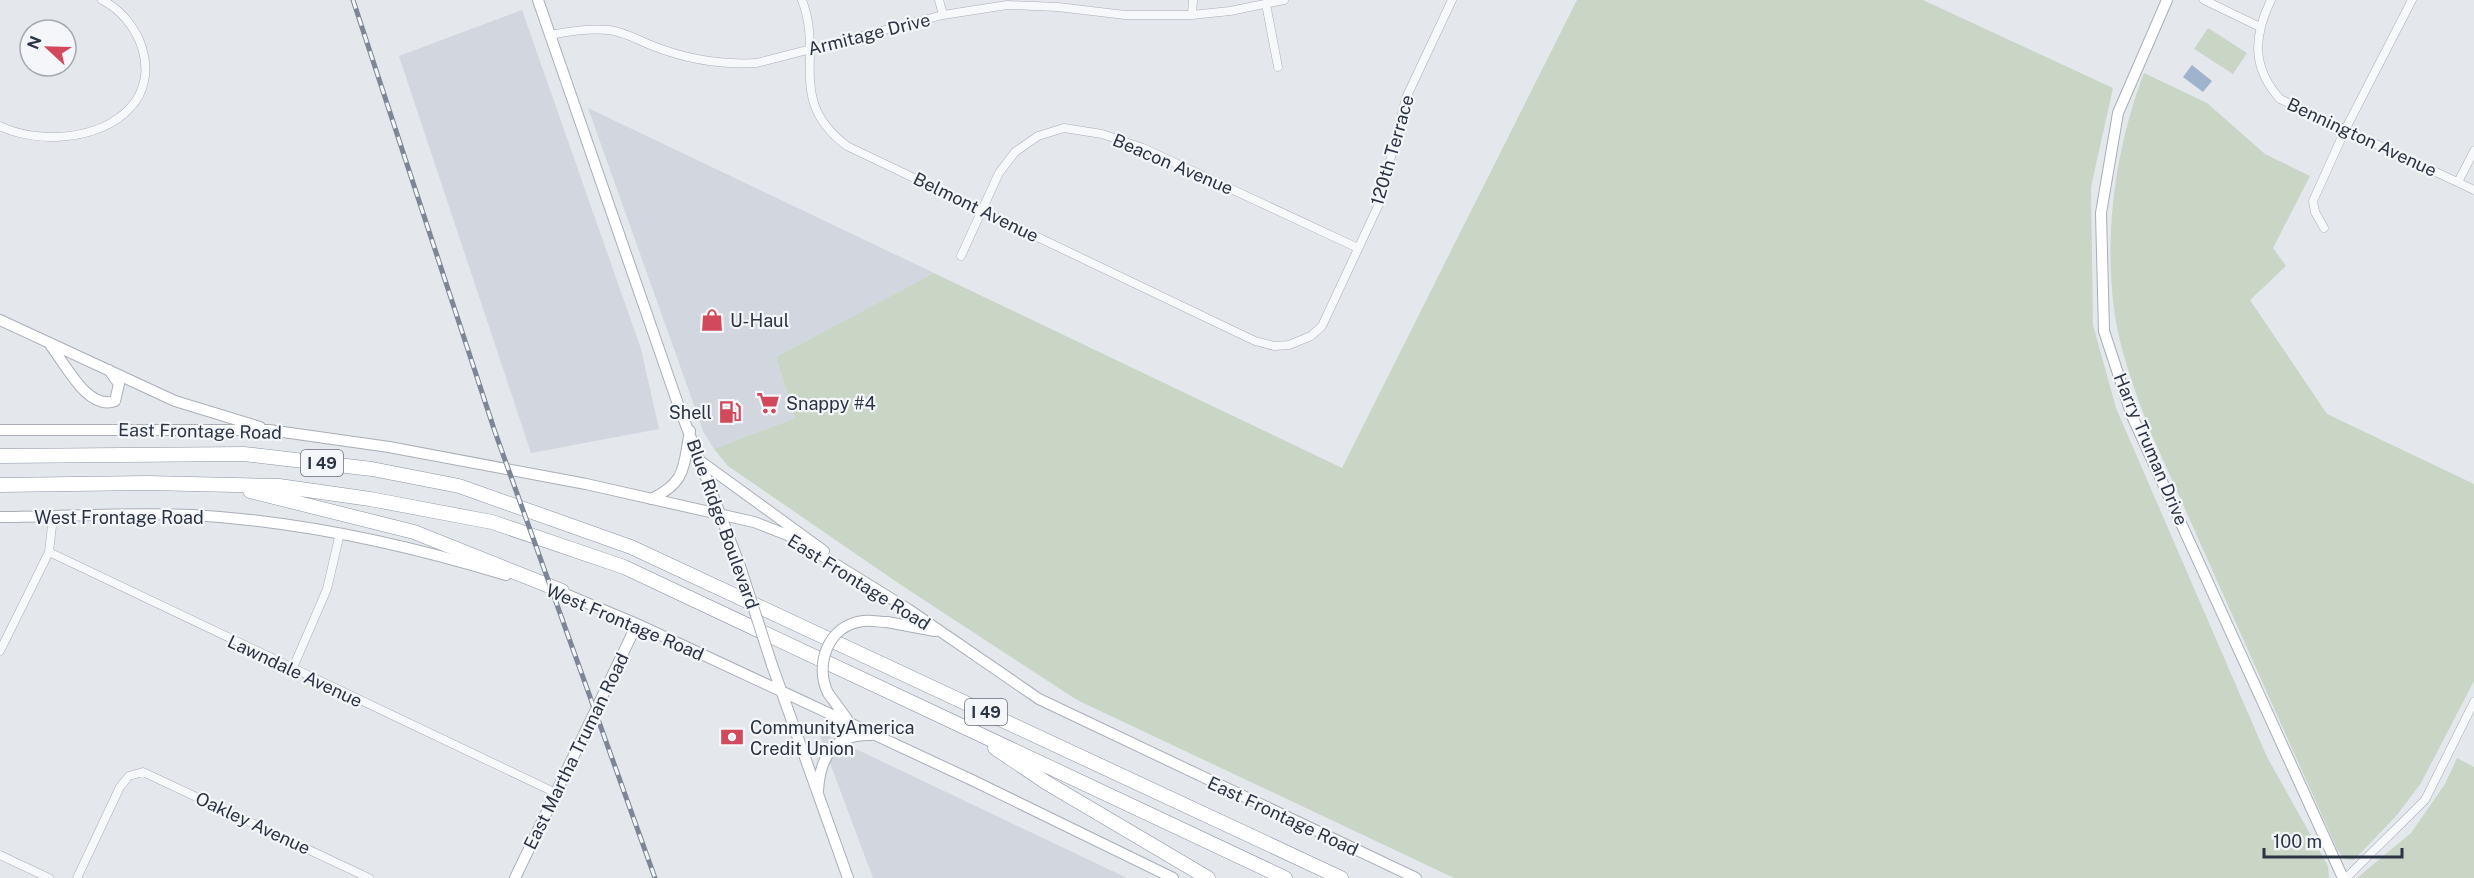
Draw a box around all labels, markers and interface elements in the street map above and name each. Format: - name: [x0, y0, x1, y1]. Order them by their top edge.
- street label: Armitage Drive: [806, 9, 932, 59]
- north arrow: [18, 18, 78, 78]
- text: N: [23, 33, 46, 52]
- street label: 120th Terrace: [1366, 92, 1418, 208]
- street label: Bennington Avenue: [2284, 93, 2440, 181]
- street label: Beacon Avenue: [1110, 129, 1236, 199]
- street label: Belmont Avenue: [910, 168, 1042, 246]
- shop icon: U-Haul: [699, 307, 725, 333]
- place label: U-Haul: [730, 310, 789, 331]
- street label: Harry Truman Drive: [2109, 370, 2193, 528]
- supermarket icon: Snappy #4: [755, 390, 781, 416]
- place label: Snappy #4: [786, 393, 876, 414]
- fuel station icon: Shell: [717, 399, 743, 425]
- place label: Shell: [669, 402, 712, 423]
- street label: East Frontage Road: [118, 419, 282, 443]
- street label: Blue Ridge Boulevard: [683, 436, 763, 612]
- road number: I 49: [301, 450, 343, 476]
- street label: West Frontage Road: [34, 507, 204, 528]
- street label: East Frontage Road: [784, 530, 934, 634]
- street label: West Frontage Road: [543, 579, 707, 665]
- street label: Lawndale Avenue: [224, 631, 366, 711]
- street label: East Martha Truman Road: [519, 649, 633, 853]
- road number: I 49: [965, 699, 1007, 725]
- place label: CommunityAmerica Credit Union: [750, 717, 915, 759]
- bank icon: CommunityAmerica Credit Union: [719, 724, 745, 750]
- street label: East Frontage Road: [1204, 772, 1362, 860]
- street label: Oakley Avenue: [192, 787, 314, 859]
- scale bar: [2264, 821, 2402, 859]
- text: 100 m: [2273, 831, 2322, 852]

